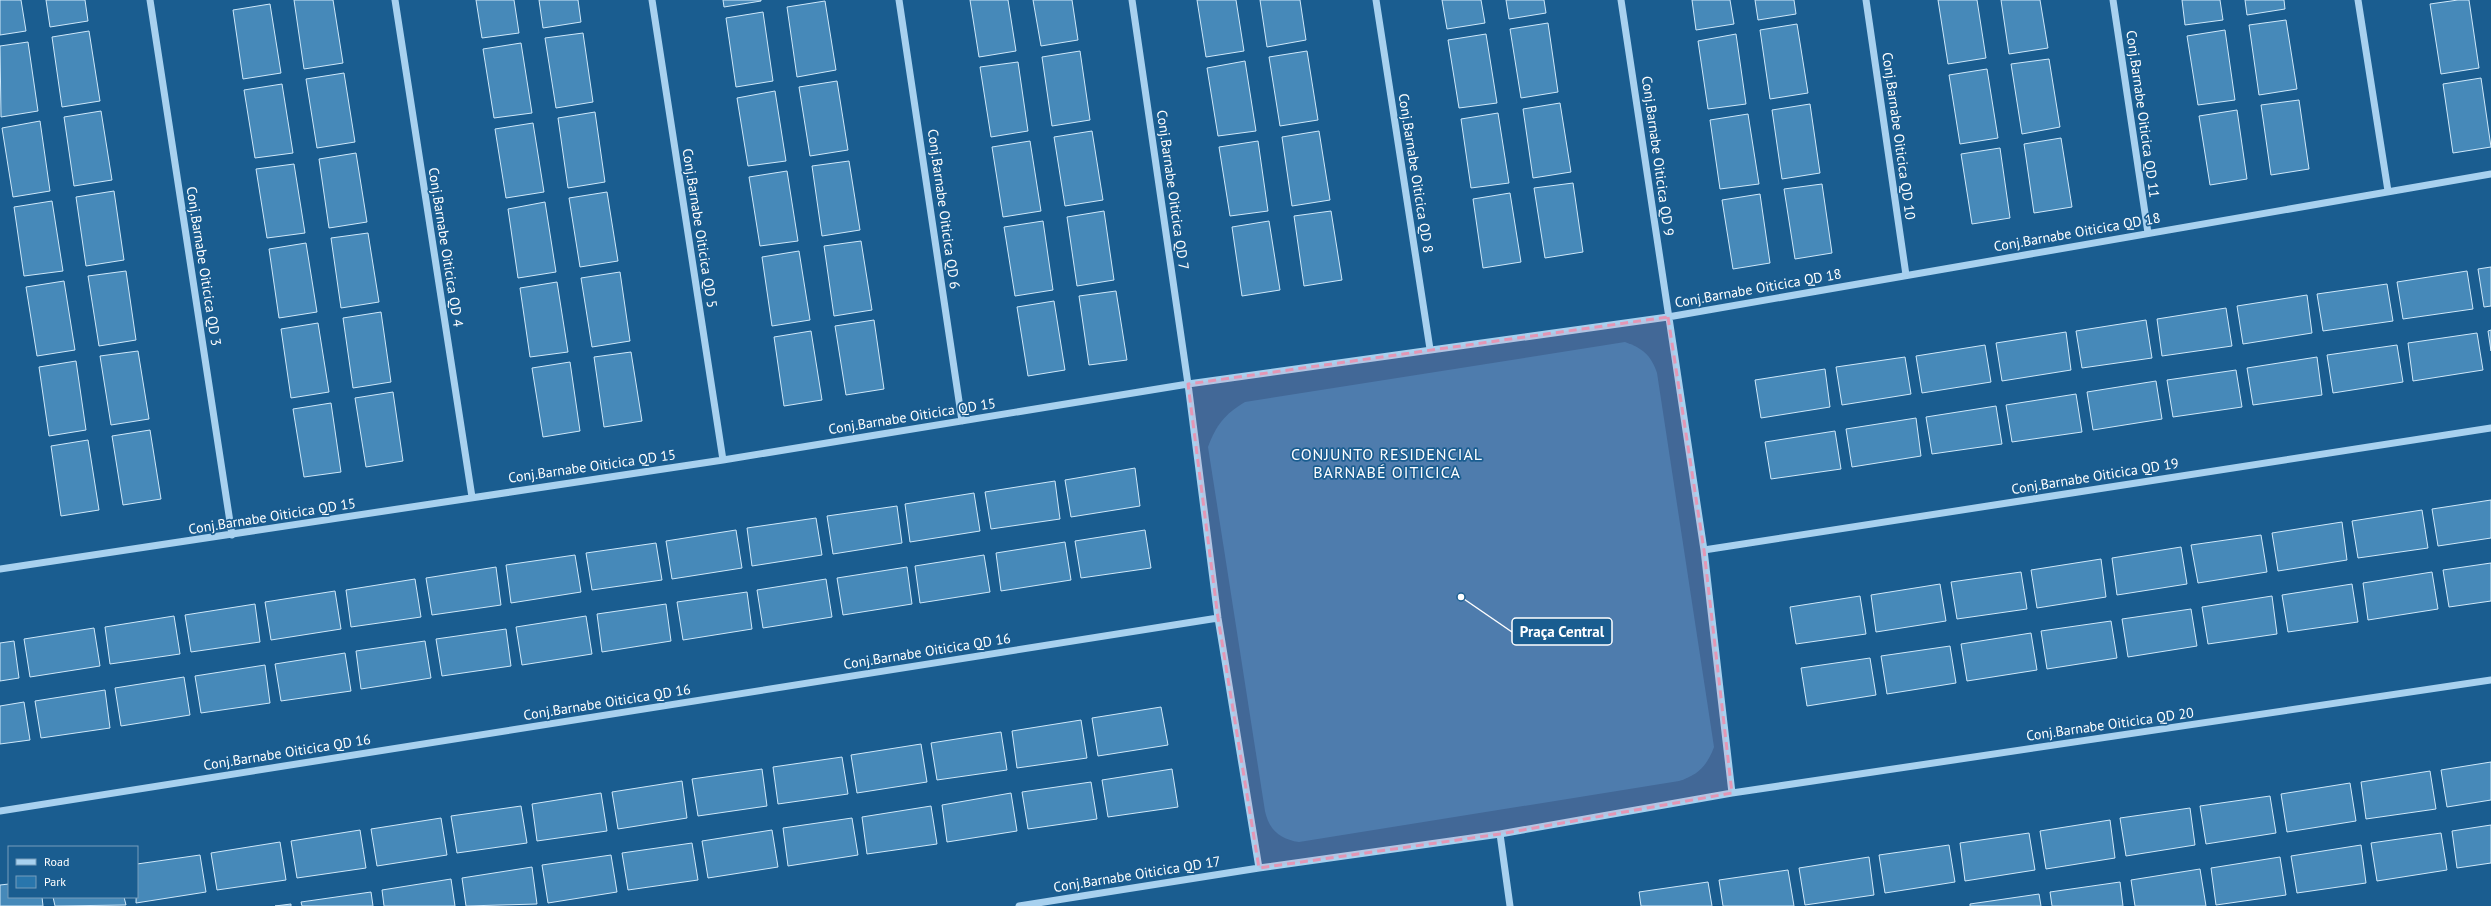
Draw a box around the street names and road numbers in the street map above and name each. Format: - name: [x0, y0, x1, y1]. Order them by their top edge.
- street label: Conj.Barnabe Oiticica QD 11: [2122, 29, 2164, 199]
- street label: Conj.Barnabe Oiticica QD 10: [1878, 51, 1920, 221]
- street label: Conj.Barnabe Oiticica QD 9: [1638, 75, 1678, 237]
- street label: Conj.Barnabe Oiticica QD 8: [1394, 92, 1438, 254]
- street label: Conj.Barnabe Oiticica QD 7: [1153, 109, 1193, 271]
- street label: Conj.Barnabe Oiticica QD 6: [924, 128, 964, 290]
- street label: Conj.Barnabe Oiticica QD 5: [678, 147, 722, 309]
- street label: Conj.Barnabe Oiticica QD 4: [424, 166, 468, 328]
- street label: Conj.Barnabe Oiticica QD 3: [182, 185, 226, 347]
- street label: Conj.Barnabe Oiticica QD 18: [1992, 208, 2162, 256]
- street label: Conj.Barnabe Oiticica QD 18: [1673, 264, 1843, 312]
- street label: Conj.Barnabe Oiticica QD 15: [827, 394, 997, 438]
- street label: Conj.Barnabe Oiticica QD 15: [507, 445, 677, 487]
- street label: Conj.Barnabe Oiticica QD 19: [2010, 454, 2180, 498]
- street label: Conj.Barnabe Oiticica QD 15: [187, 494, 357, 538]
- street label: Conj.Barnabe Oiticica QD 16: [842, 629, 1012, 673]
- street label: Conj.Barnabe Oiticica QD 16: [522, 680, 692, 724]
- street label: Conj.Barnabe Oiticica QD 20: [2025, 703, 2195, 745]
- street label: Conj.Barnabe Oiticica QD 16: [202, 730, 372, 774]
- street label: Conj.Barnabe Oiticica QD 17: [1052, 852, 1222, 896]

